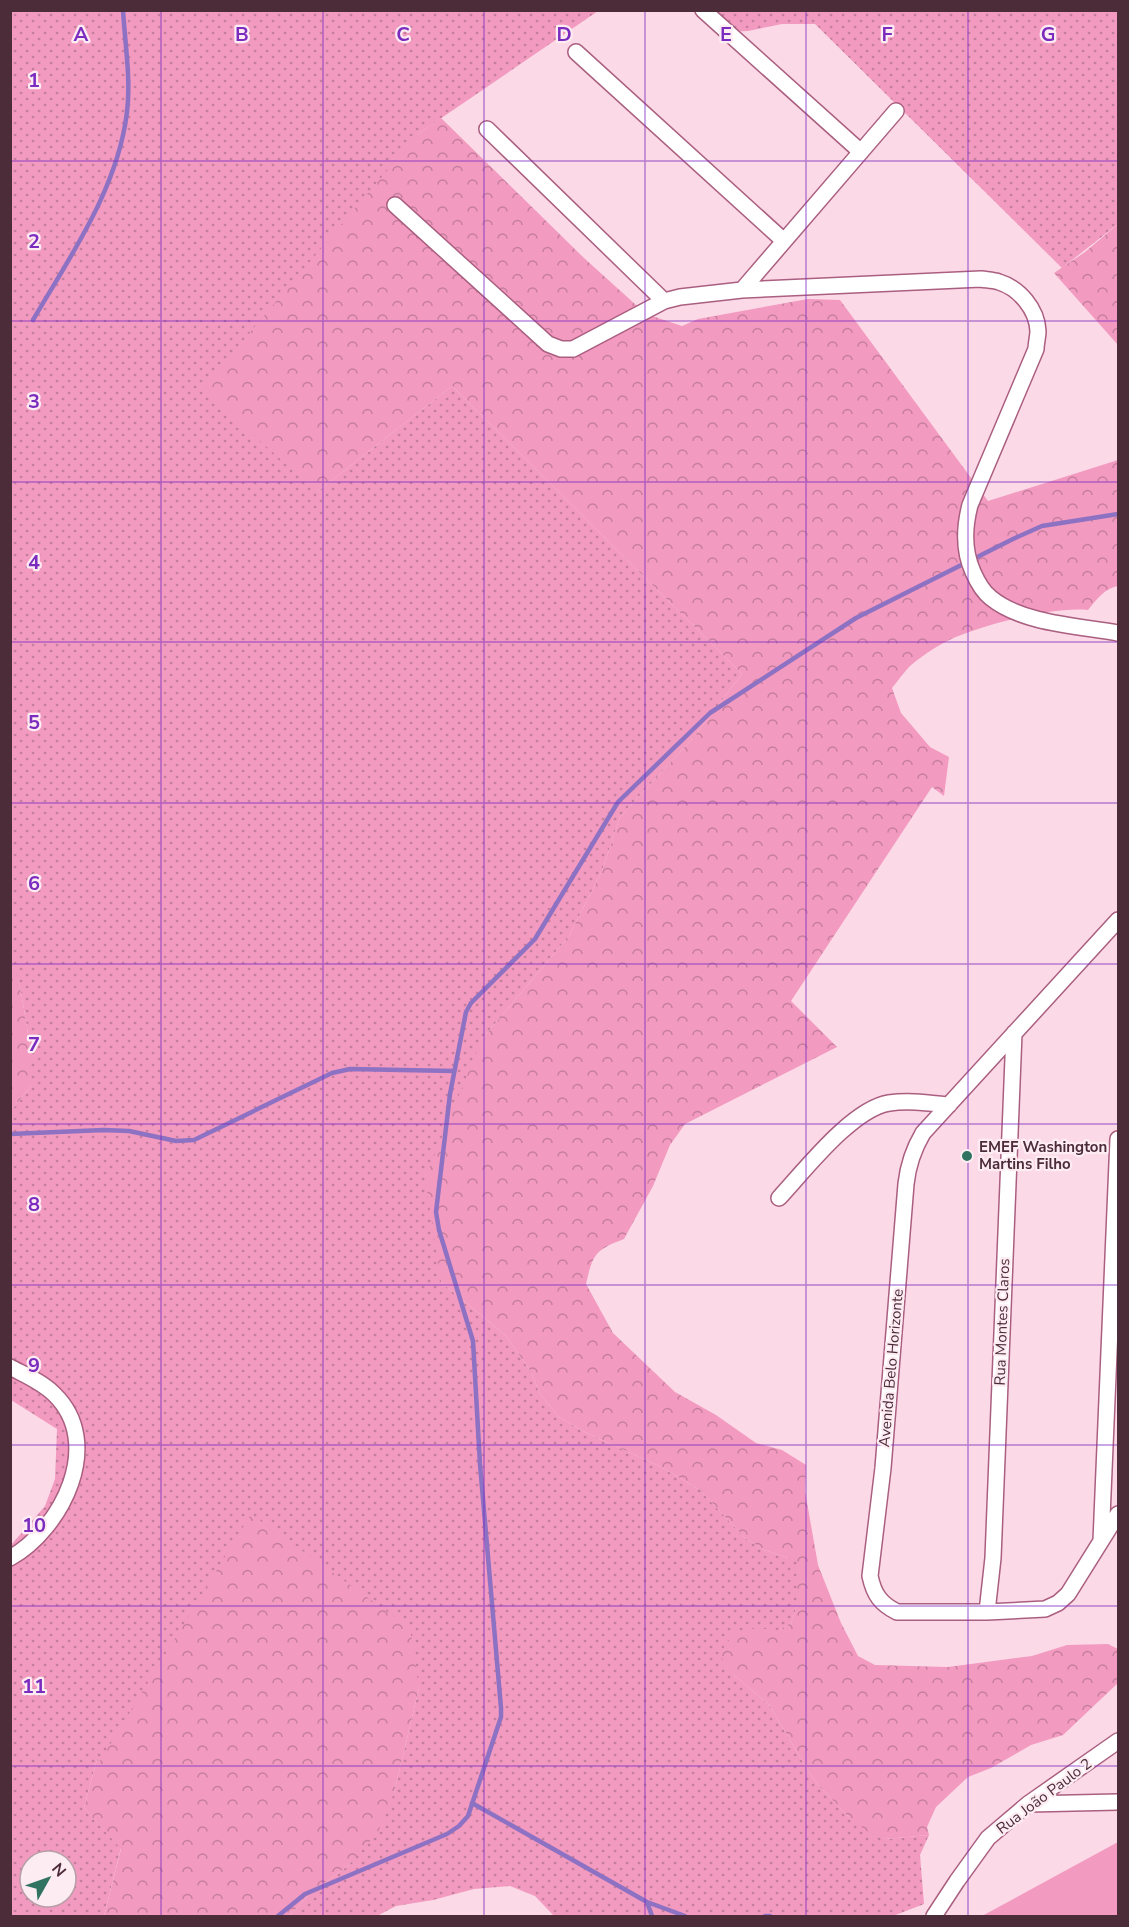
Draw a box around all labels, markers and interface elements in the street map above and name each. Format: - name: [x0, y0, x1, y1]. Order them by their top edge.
- text: A: [74, 21, 89, 48]
- text: B: [235, 21, 249, 48]
- text: C: [396, 21, 410, 48]
- text: D: [556, 21, 572, 48]
- text: E: [720, 21, 732, 48]
- text: F: [881, 21, 893, 48]
- text: G: [1041, 21, 1055, 48]
- text: 1: [28, 67, 40, 94]
- text: 2: [28, 228, 40, 255]
- text: 3: [28, 388, 40, 415]
- text: 4: [28, 549, 40, 576]
- text: 5: [28, 709, 40, 736]
- text: 6: [28, 870, 40, 897]
- text: 7: [28, 1031, 40, 1058]
- place label: EMEF Washington Martins Filho: [979, 1137, 1107, 1174]
- marker: EMEF Washington Martins Filho: [960, 1149, 974, 1163]
- text: 8: [28, 1191, 40, 1218]
- street label: Rua Montes Claros: [990, 1258, 1014, 1386]
- street label: Avenida Belo Horizonte: [874, 1288, 908, 1448]
- text: 9: [28, 1352, 40, 1379]
- text: 10: [22, 1512, 46, 1539]
- text: 11: [22, 1673, 46, 1700]
- street label: Rua João Paulo 2: [992, 1754, 1096, 1838]
- north arrow: [18, 1849, 78, 1909]
- text: N: [46, 1858, 71, 1882]

